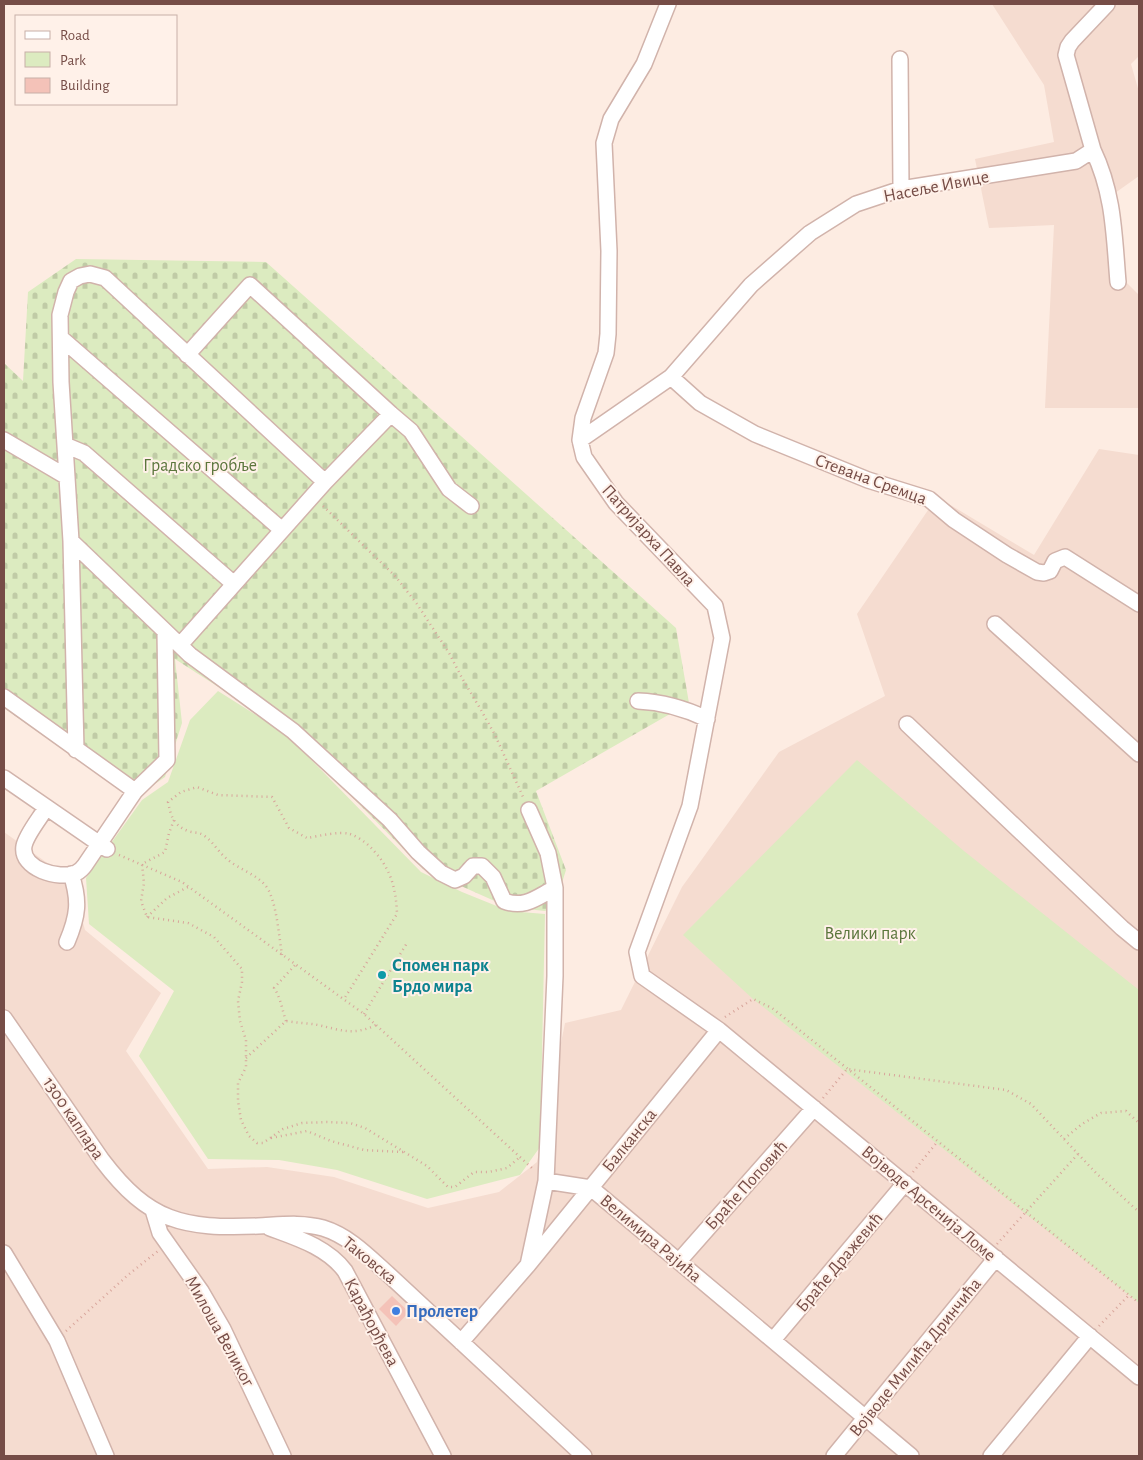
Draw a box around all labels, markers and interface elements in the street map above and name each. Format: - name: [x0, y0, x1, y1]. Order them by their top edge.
- legend: [15, 15, 178, 105]
- text: Road: [60, 28, 90, 43]
- text: Park: [60, 53, 86, 68]
- text: Building: [60, 78, 110, 93]
- street label: Насеље Ивице: [882, 168, 991, 206]
- street label: Стевана Сремца: [812, 451, 929, 509]
- park label: Градско гробље: [143, 456, 257, 475]
- street label: Патријарха Павла: [598, 481, 698, 590]
- park label: Велики парк: [824, 925, 916, 943]
- place label: Спомен парк Брдо мира: [392, 957, 489, 996]
- marker: Спомен парк Брдо мира: [376, 969, 388, 981]
- street label: 1300 каплара: [39, 1074, 107, 1163]
- street label: Балканска: [599, 1106, 661, 1176]
- street label: Браће Поповић: [702, 1138, 791, 1234]
- street label: Војводе Арсенија Ломе: [858, 1143, 999, 1265]
- street label: Велимира Рајића: [596, 1191, 704, 1286]
- street label: Браће Дражевић: [793, 1209, 886, 1316]
- street label: Таковска: [339, 1234, 400, 1288]
- street label: Милоша Великог: [181, 1273, 257, 1391]
- street label: Карађорђева: [340, 1275, 402, 1370]
- street label: Војводе Милића Дринчића: [846, 1275, 985, 1440]
- place label: Пролетер: [406, 1303, 478, 1321]
- marker: Пролетер: [390, 1305, 402, 1317]

